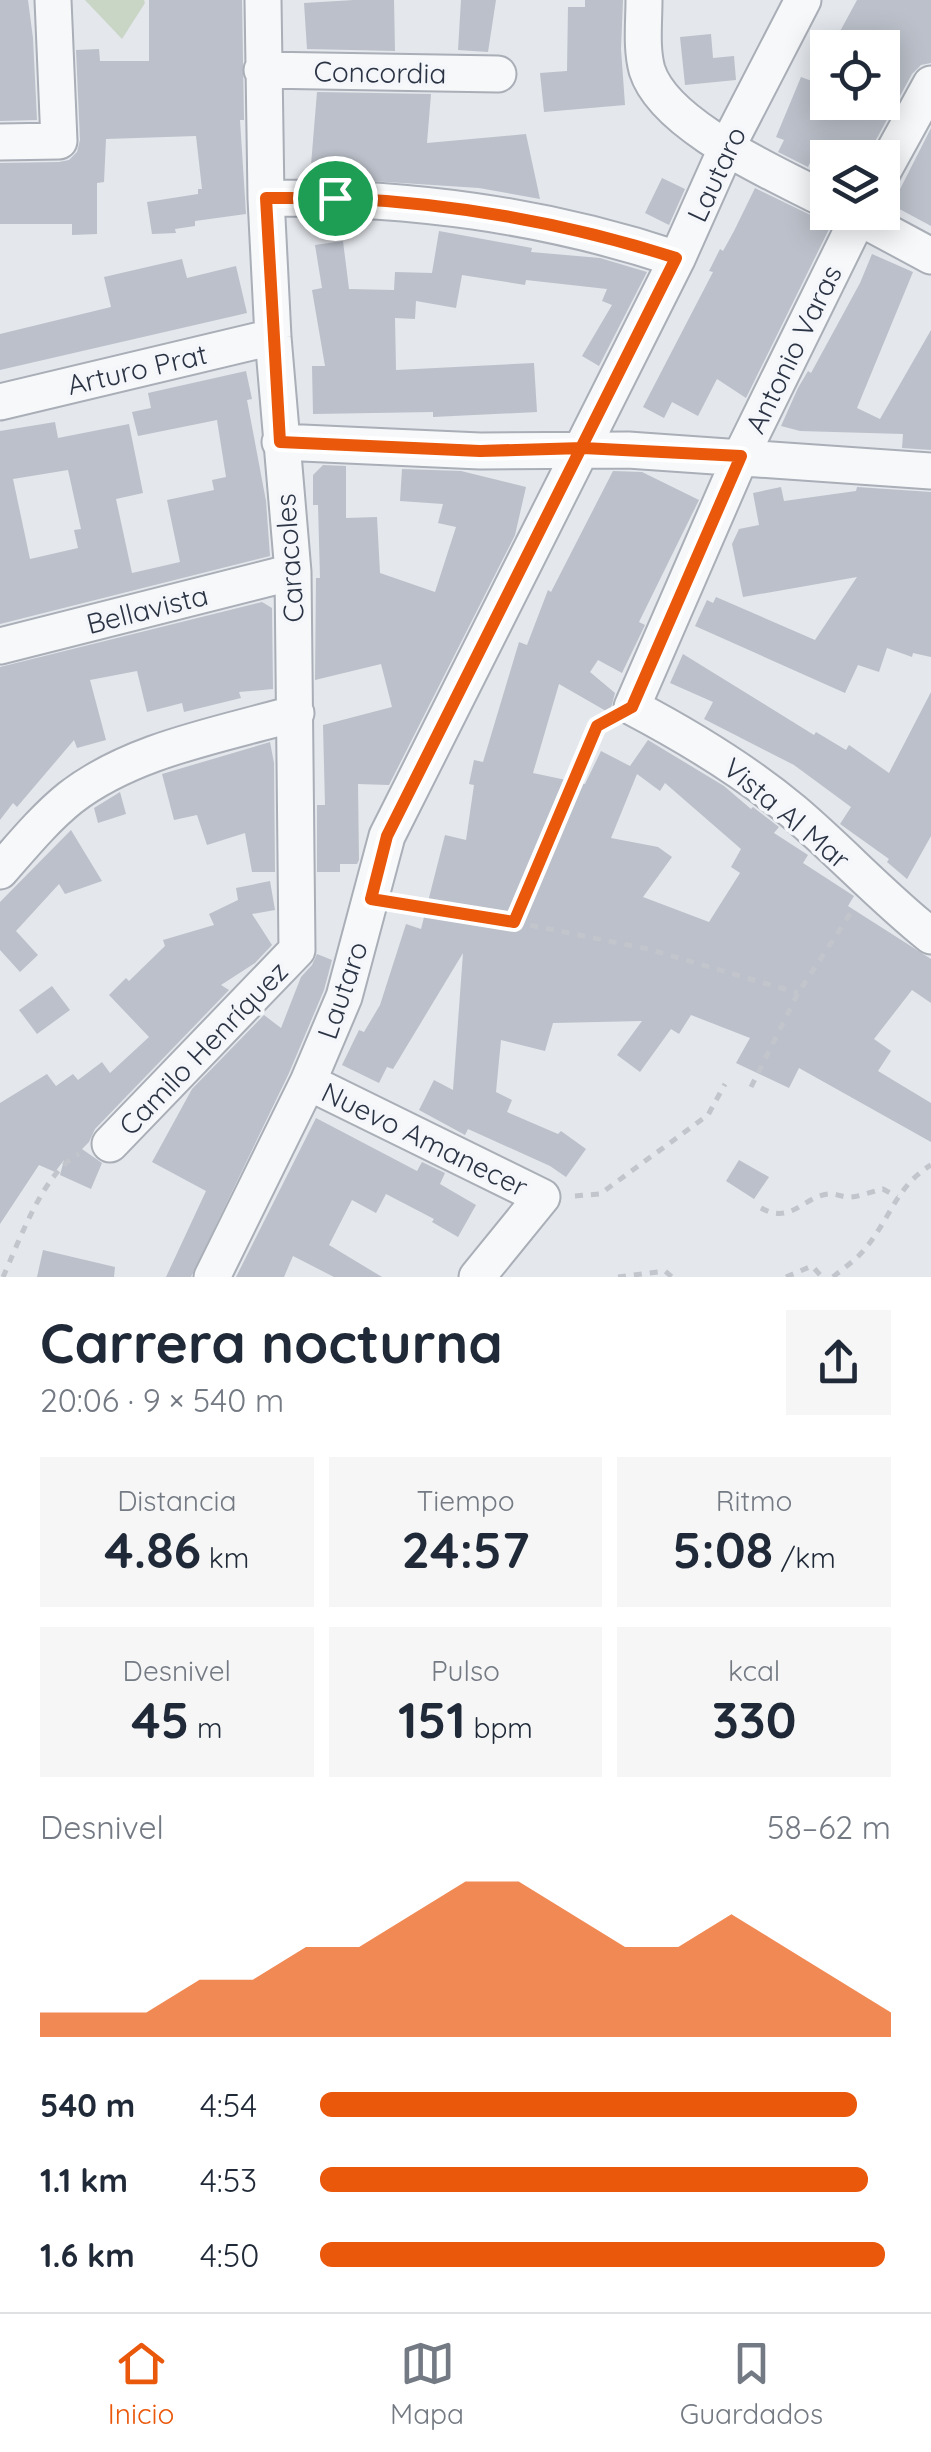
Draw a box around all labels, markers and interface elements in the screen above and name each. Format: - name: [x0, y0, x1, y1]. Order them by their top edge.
- map controls: [810, 30, 900, 230]
- button: locate: [810, 30, 900, 120]
- street label: Concordia: [313, 53, 447, 91]
- street label: Lautaro: [679, 121, 753, 227]
- button: layers: [810, 140, 900, 230]
- pin: [293, 156, 378, 241]
- icon: arrive: [308, 171, 363, 226]
- street label: Antonio Varas: [737, 259, 849, 439]
- street label: Arturo Prat: [64, 336, 210, 402]
- street label: Caracoles: [267, 492, 311, 624]
- street label: Bellavista: [83, 577, 211, 641]
- street label: Vista Al Mar: [716, 750, 858, 876]
- street label: Lautaro: [309, 937, 375, 1043]
- street label: Camilo Henríquez: [111, 954, 295, 1142]
- street label: Nuevo Amanecer: [316, 1074, 534, 1204]
- text: Carrera nocturna: [40, 1308, 503, 1377]
- button: share: [786, 1310, 891, 1415]
- text: 20:06 · 9 × 540 m: [40, 1380, 284, 1420]
- text: Distancia: [117, 1483, 237, 1518]
- text: Tiempo: [416, 1483, 515, 1518]
- text: Ritmo: [716, 1483, 793, 1518]
- text: 4.86: [104, 1518, 201, 1581]
- text: 24:57: [402, 1518, 529, 1581]
- text: 5:08: [672, 1518, 773, 1581]
- text: km: [201, 1540, 249, 1575]
- text: /km: [773, 1540, 836, 1575]
- text: Desnivel: [123, 1653, 231, 1688]
- text: Pulso: [431, 1653, 500, 1688]
- text: kcal: [728, 1653, 780, 1688]
- text: 45: [131, 1688, 189, 1751]
- text: 151: [398, 1688, 466, 1751]
- text: 330: [712, 1688, 796, 1751]
- text: m: [189, 1710, 223, 1745]
- text: bpm: [466, 1710, 533, 1745]
- text: Desnivel: [40, 1807, 164, 1847]
- text: 58–62 m: [767, 1807, 891, 1847]
- text: 540 m: [40, 2085, 135, 2125]
- text: 4:54: [200, 2085, 257, 2125]
- text: 1.1 km: [40, 2160, 128, 2200]
- text: 4:53: [200, 2160, 257, 2200]
- text: 1.6 km: [40, 2235, 135, 2275]
- text: 4:50: [200, 2235, 259, 2275]
- tab: Inicio: [108, 2336, 174, 2431]
- tab: Mapa: [390, 2336, 464, 2431]
- tab: Guardados: [680, 2336, 823, 2431]

